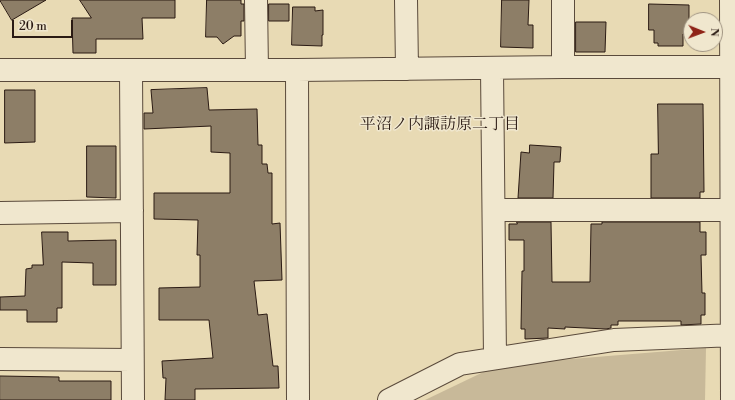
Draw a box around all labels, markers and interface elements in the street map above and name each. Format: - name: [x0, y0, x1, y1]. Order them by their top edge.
- scale bar: [14, 12, 75, 38]
- north arrow: [683, 12, 723, 52]
- text: 20 m: [19, 19, 47, 34]
- text: N: [707, 28, 721, 37]
- district label: 平沼ノ内諏訪原二丁目: [360, 115, 520, 135]

